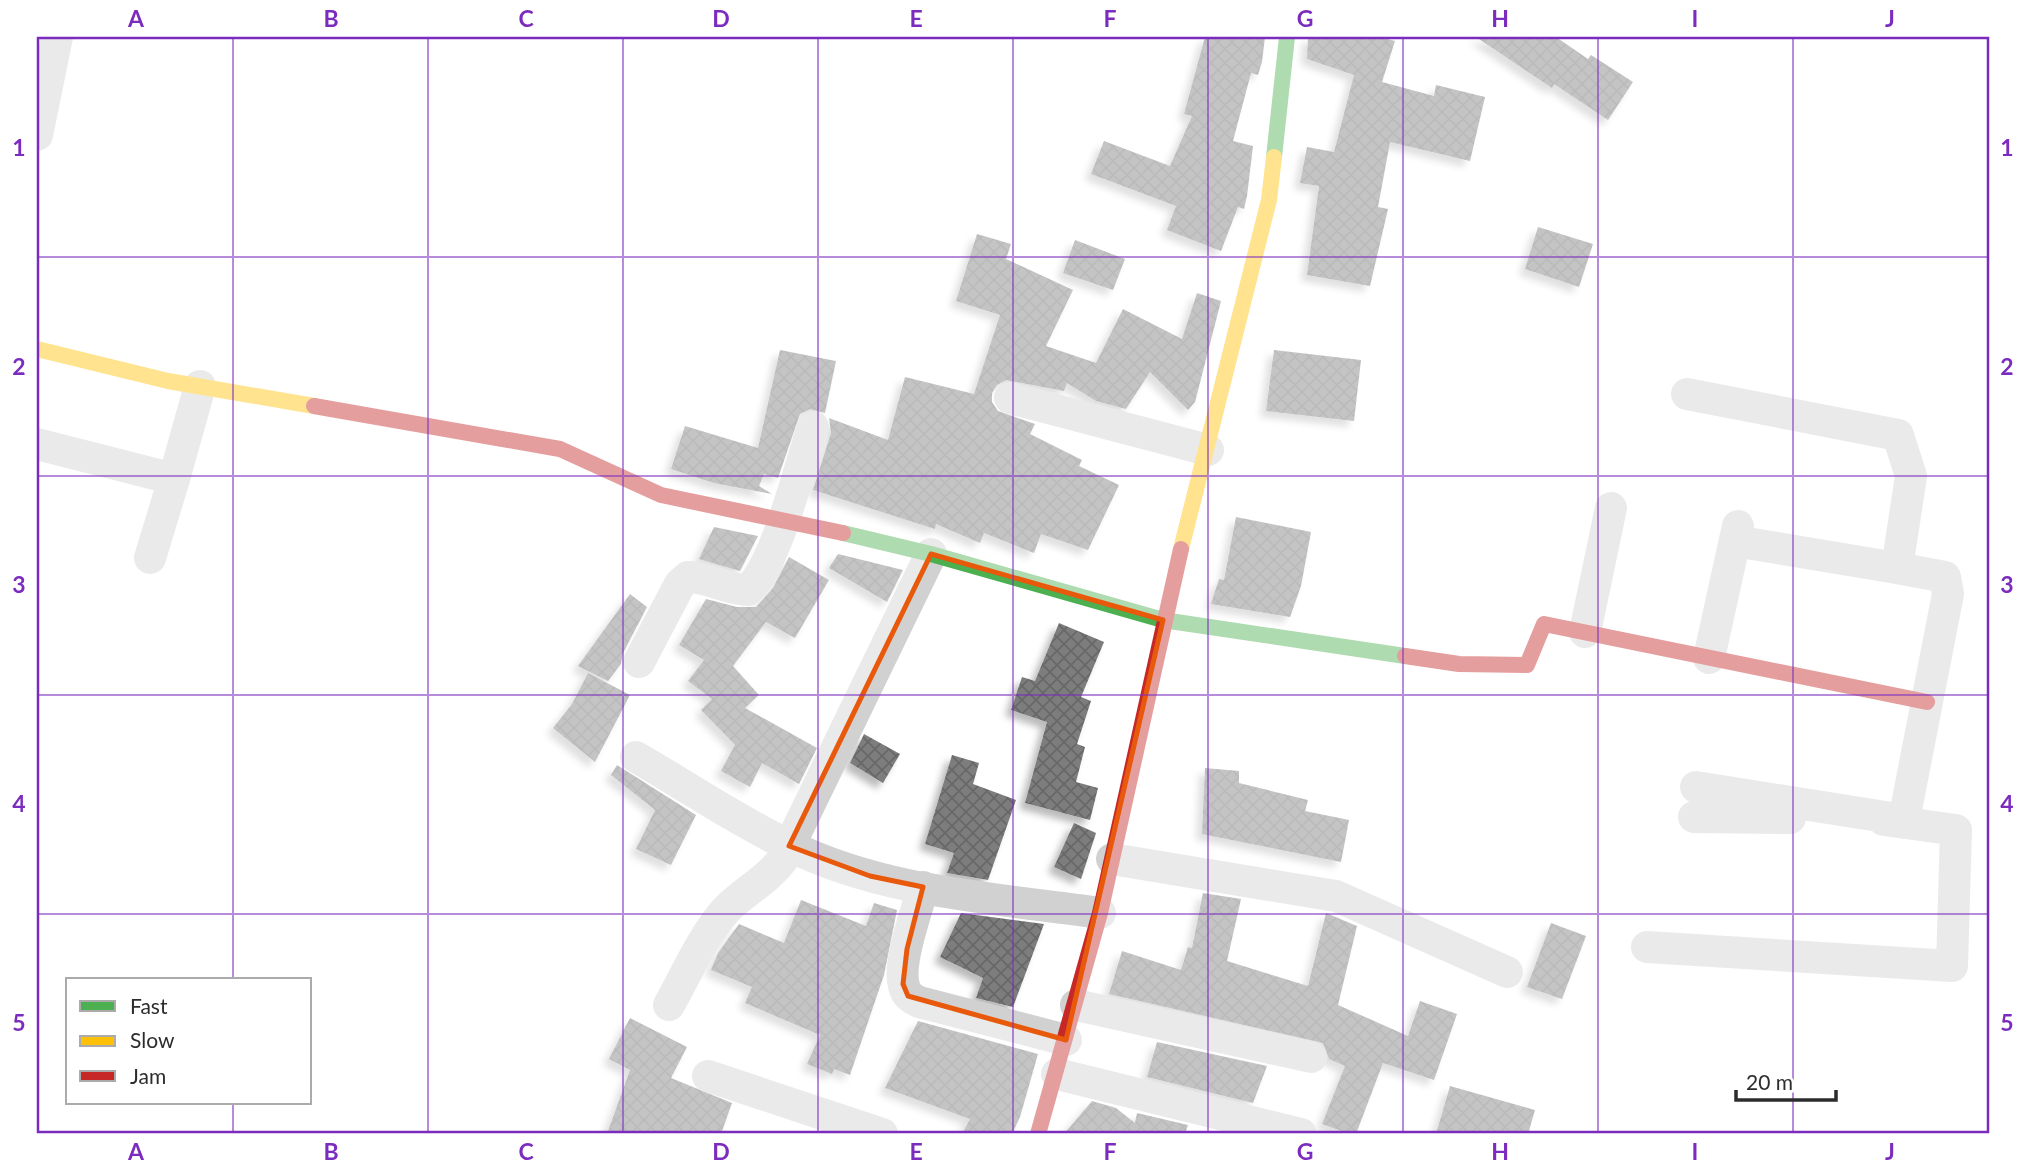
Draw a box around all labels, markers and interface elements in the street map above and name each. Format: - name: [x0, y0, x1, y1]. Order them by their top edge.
- text: A: [127, 4, 145, 32]
- text: B: [323, 4, 339, 32]
- text: C: [518, 4, 534, 32]
- text: D: [712, 4, 730, 32]
- text: E: [909, 4, 923, 32]
- text: F: [1103, 4, 1117, 32]
- text: G: [1297, 4, 1313, 32]
- text: H: [1491, 4, 1509, 32]
- text: I: [1692, 4, 1698, 32]
- text: J: [1885, 4, 1895, 32]
- text: 1: [12, 133, 26, 161]
- text: 1: [2000, 133, 2014, 161]
- text: 2: [12, 352, 26, 380]
- text: 2: [2000, 352, 2014, 380]
- text: 3: [12, 570, 26, 598]
- text: 3: [2000, 570, 2014, 598]
- text: 4: [12, 789, 26, 817]
- text: 4: [2000, 789, 2014, 817]
- legend: [66, 978, 312, 1104]
- text: Fast: [130, 993, 168, 1018]
- text: 5: [12, 1008, 26, 1036]
- text: 5: [2000, 1008, 2014, 1036]
- text: Slow: [130, 1027, 175, 1052]
- scale bar: [1736, 1059, 1835, 1103]
- text: Jam: [130, 1063, 166, 1088]
- text: 20 m: [1746, 1069, 1793, 1094]
- text: A: [127, 1137, 145, 1165]
- text: B: [323, 1137, 339, 1165]
- text: C: [518, 1137, 534, 1165]
- text: D: [712, 1137, 730, 1165]
- text: E: [909, 1137, 923, 1165]
- text: F: [1103, 1137, 1117, 1165]
- text: G: [1297, 1137, 1313, 1165]
- text: H: [1491, 1137, 1509, 1165]
- text: I: [1692, 1137, 1698, 1165]
- text: J: [1885, 1137, 1895, 1165]

